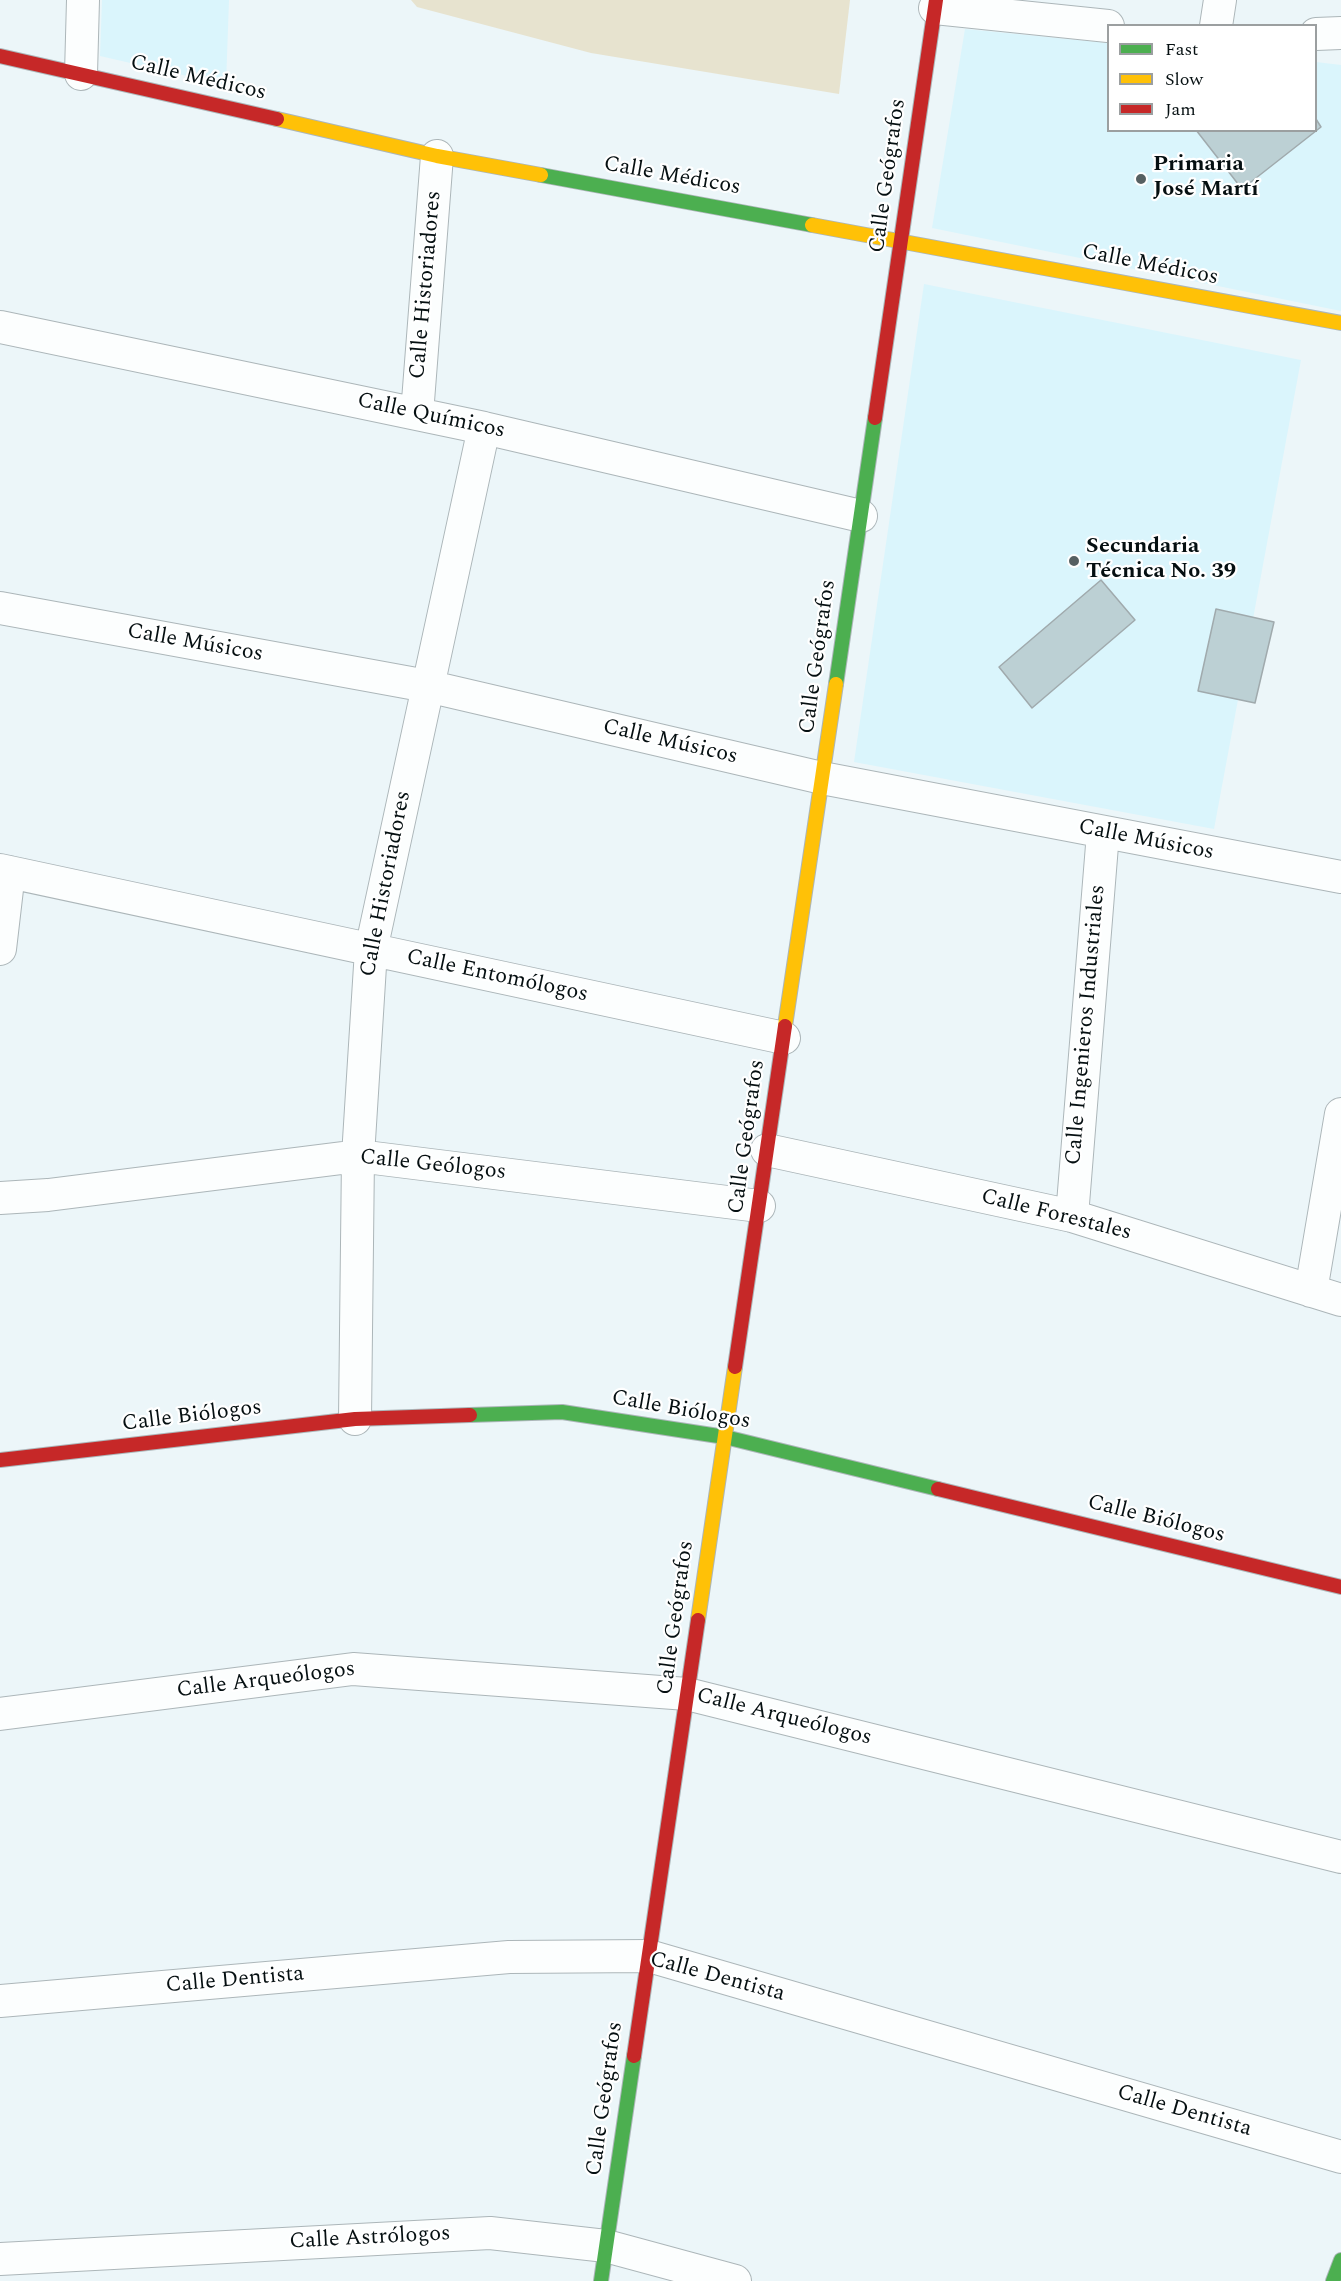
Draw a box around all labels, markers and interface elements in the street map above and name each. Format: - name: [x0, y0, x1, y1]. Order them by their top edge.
- legend: [1107, 24, 1317, 132]
- text: Fast: [1165, 36, 1198, 63]
- street label: Calle Médicos: [128, 51, 268, 107]
- text: Slow: [1165, 66, 1203, 93]
- text: Jam: [1165, 96, 1196, 123]
- street label: Calle Geógrafos: [865, 97, 913, 255]
- street label: Calle Médicos: [601, 152, 743, 202]
- place label: Primaria José Martí: [1153, 153, 1259, 204]
- marker: Primaria José Martí: [1134, 172, 1148, 186]
- street label: Calle Historiadores: [406, 190, 448, 380]
- street label: Calle Médicos: [1079, 240, 1221, 292]
- street label: Calle Químicos: [355, 388, 507, 446]
- place label: Secundaria Técnica No. 39: [1086, 535, 1236, 586]
- marker: Secundaria Técnica No. 39: [1067, 554, 1081, 568]
- street label: Calle Geógrafos: [795, 578, 843, 736]
- street label: Calle Músicos: [125, 619, 265, 669]
- street label: Calle Músicos: [600, 715, 740, 771]
- street label: Calle Historiadores: [356, 789, 418, 979]
- street label: Calle Músicos: [1076, 815, 1216, 867]
- street label: Calle Ingenieros Industriales: [1062, 884, 1112, 1166]
- street label: Calle Entomólogos: [404, 945, 590, 1009]
- street label: Calle Geógrafos: [724, 1058, 772, 1216]
- street label: Calle Geólogos: [359, 1145, 507, 1187]
- street label: Calle Forestales: [978, 1185, 1134, 1247]
- street label: Calle Biólogos: [610, 1386, 752, 1436]
- street label: Calle Biólogos: [121, 1395, 263, 1439]
- street label: Calle Biólogos: [1085, 1490, 1227, 1550]
- street label: Calle Geógrafos: [653, 1539, 701, 1697]
- street label: Calle Arqueólogos: [175, 1657, 357, 1705]
- street label: Calle Arqueólogos: [694, 1683, 874, 1753]
- street label: Calle Dentista: [647, 1947, 787, 2009]
- street label: Calle Dentista: [165, 1962, 305, 2000]
- street label: Calle Geógrafos: [582, 2020, 630, 2178]
- street label: Calle Dentista: [1114, 2080, 1254, 2144]
- street label: Calle Astrólogos: [289, 2222, 451, 2256]

